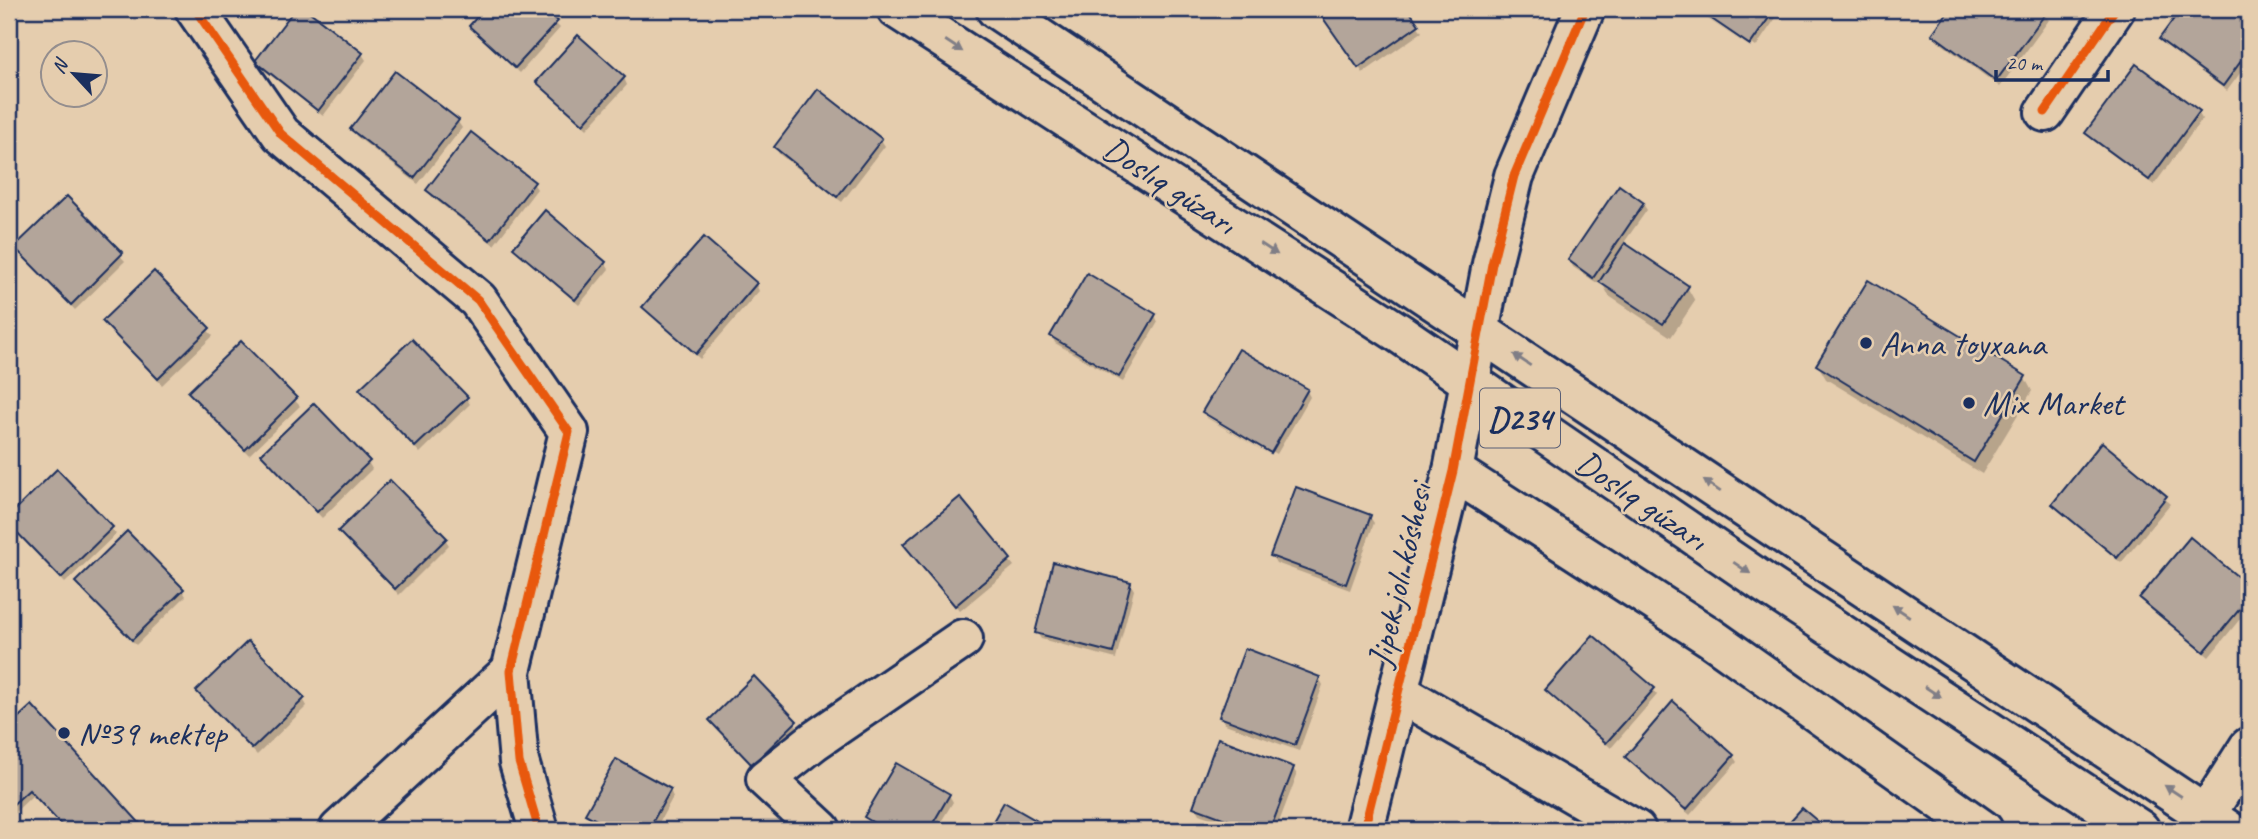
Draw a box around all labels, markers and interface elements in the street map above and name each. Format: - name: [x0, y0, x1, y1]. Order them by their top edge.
- north arrow: [38, 38, 108, 108]
- scale bar: [1996, 38, 2108, 82]
- one-way arrow: [945, 40, 964, 53]
- text: 20 m: [2006, 50, 2044, 76]
- text: N: [46, 54, 74, 78]
- street label: Doslıq gúzarı: [1095, 126, 1246, 246]
- one-way arrow: [1260, 242, 1279, 255]
- place label: Anna toyxana: [1880, 321, 2048, 366]
- marker: Anna toyxana: [1858, 335, 1874, 351]
- one-way arrow: [1512, 353, 1532, 366]
- place label: Mix Market: [1983, 381, 2127, 426]
- road number: D234: [1480, 388, 1560, 448]
- marker: Mix Market: [1961, 395, 1977, 411]
- street label: Doslıq gúzarı: [1567, 440, 1718, 562]
- street label: Jipek jolı kóshesi: [1356, 475, 1443, 673]
- one-way arrow: [1702, 479, 1722, 492]
- one-way arrow: [1733, 561, 1752, 574]
- one-way arrow: [1892, 605, 1911, 618]
- one-way arrow: [1923, 686, 1942, 699]
- place label: №39 mektep: [78, 711, 229, 756]
- marker: №39 mektep: [56, 725, 72, 741]
- one-way arrow: [2163, 784, 2183, 797]

